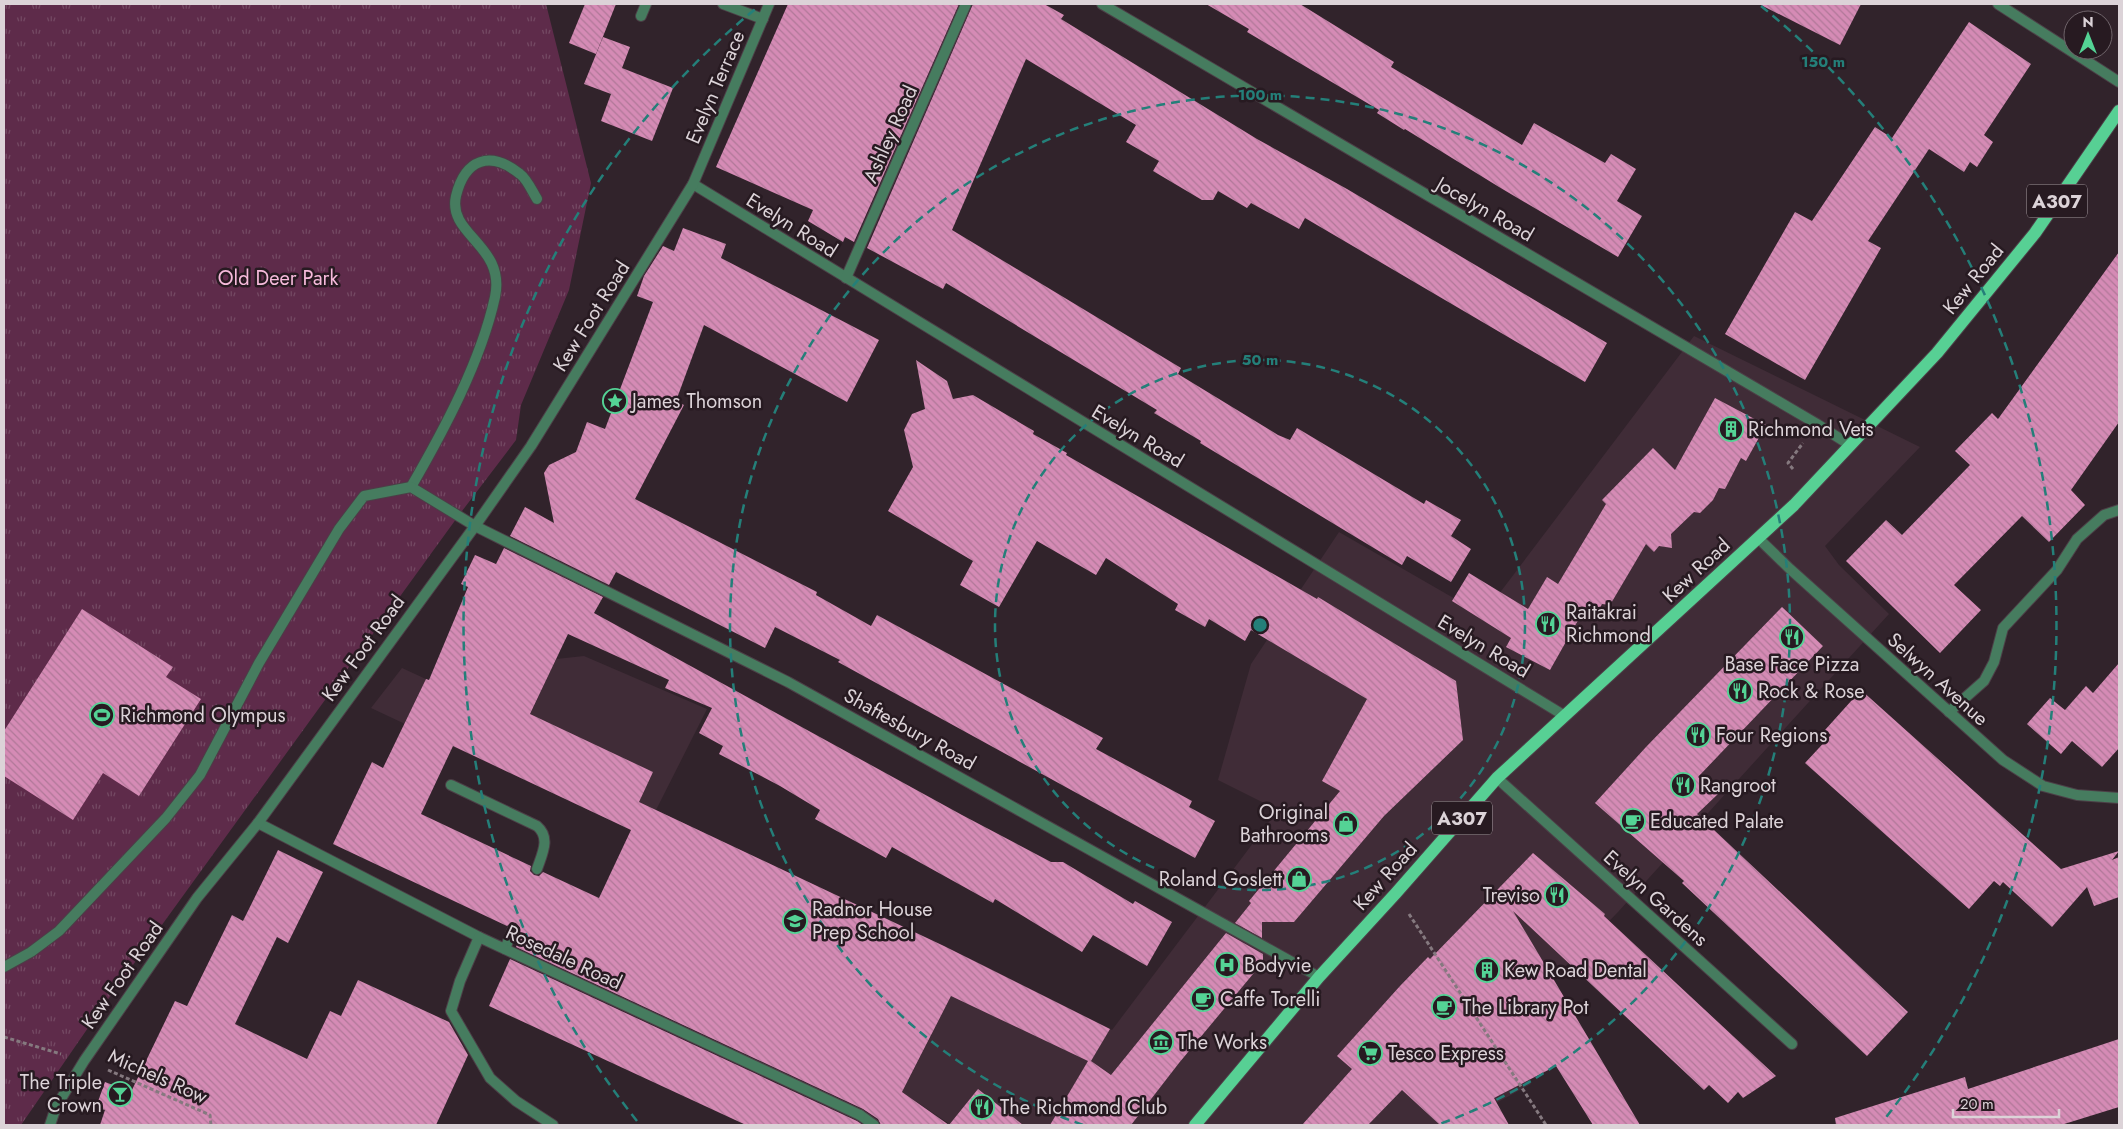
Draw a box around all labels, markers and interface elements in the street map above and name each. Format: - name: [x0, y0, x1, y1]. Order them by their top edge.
- north arrow: [2063, 10, 2113, 60]
- text: N: [2082, 12, 2094, 32]
- street label: Evelyn Terrace: [679, 26, 752, 148]
- text: 150 m: [1801, 51, 1845, 73]
- street label: Ashley Road: [856, 81, 925, 188]
- text: 100 m: [1238, 84, 1282, 106]
- street label: Jocelyn Road: [1428, 168, 1539, 249]
- road number: A307: [2027, 185, 2087, 218]
- street label: Evelyn Road: [740, 186, 843, 265]
- street label: Kew Road: [1936, 238, 2011, 321]
- street label: Kew Foot Road: [546, 255, 637, 377]
- park label: Old Deer Park: [218, 264, 338, 293]
- text: 50 m: [1242, 349, 1278, 371]
- place label: James Thomson: [629, 387, 762, 416]
- place icon: James Thomson: [602, 388, 628, 414]
- street label: Evelyn Road: [1086, 398, 1189, 475]
- place label: Richmond Vets: [1748, 415, 1874, 444]
- building icon: Richmond Vets: [1718, 416, 1744, 442]
- street label: Kew Road: [1656, 531, 1737, 609]
- street label: Kew Foot Road: [315, 589, 412, 708]
- place label: Raitakrai Richmond: [1566, 598, 1651, 650]
- street label: Evelyn Road: [1432, 608, 1535, 685]
- restaurant icon: Raitakrai Richmond: [1535, 611, 1561, 637]
- centre of rings: [1251, 616, 1269, 634]
- restaurant icon: Base Face Pizza: [1779, 624, 1805, 650]
- street label: Selwyn Avenue: [1881, 626, 1995, 733]
- place label: Base Face Pizza: [1725, 650, 1859, 679]
- place label: Rock & Rose: [1758, 677, 1864, 706]
- restaurant icon: Rock & Rose: [1727, 678, 1753, 704]
- street label: Shaftesbury Road: [838, 681, 981, 778]
- place label: Richmond Olympus: [120, 701, 286, 730]
- sports icon: Richmond Olympus: [89, 702, 115, 728]
- place label: Four Regions: [1716, 721, 1827, 750]
- restaurant icon: Four Regions: [1685, 722, 1711, 748]
- place label: Rangroot: [1700, 771, 1776, 800]
- restaurant icon: Rangroot: [1670, 772, 1696, 798]
- place label: Original Bathrooms: [1240, 798, 1328, 850]
- road number: A307: [1432, 801, 1492, 834]
- place label: Educated Palate: [1650, 807, 1784, 836]
- cafe icon: Educated Palate: [1620, 808, 1646, 834]
- shop icon: Original Bathrooms: [1333, 811, 1359, 837]
- street label: Kew Road: [1347, 836, 1424, 917]
- street label: Evelyn Gardens: [1597, 843, 1714, 953]
- place label: Roland Goslett: [1159, 865, 1282, 894]
- shop icon: Roland Goslett: [1286, 866, 1312, 892]
- place label: Treviso: [1483, 881, 1540, 910]
- restaurant icon: Treviso: [1544, 882, 1570, 908]
- place label: Radnor House Prep School: [812, 895, 933, 947]
- school or university icon: Radnor House Prep School: [782, 908, 808, 934]
- street label: Kew Foot Road: [75, 916, 170, 1035]
- street label: Rosedale Road: [501, 918, 627, 997]
- place label: Bodyvie: [1244, 951, 1311, 980]
- hospital icon: Bodyvie: [1214, 952, 1240, 978]
- place label: Kew Road Dental: [1504, 956, 1647, 985]
- building icon: Kew Road Dental: [1474, 957, 1500, 983]
- place label: Caffe Torelli: [1220, 985, 1321, 1014]
- cafe icon: Caffe Torelli: [1190, 986, 1216, 1012]
- place label: The Library Pot: [1462, 993, 1589, 1022]
- cafe icon: The Library Pot: [1431, 994, 1457, 1020]
- place label: The Works: [1178, 1028, 1267, 1057]
- museum icon: The Works: [1148, 1029, 1174, 1055]
- place label: Tesco Express: [1388, 1039, 1504, 1068]
- supermarket icon: Tesco Express: [1357, 1040, 1383, 1066]
- street label: Michels Row: [104, 1042, 212, 1111]
- place label: The Triple Crown: [20, 1068, 102, 1120]
- bar icon: The Triple Crown: [107, 1081, 133, 1107]
- scale bar: [1953, 1086, 2059, 1118]
- place label: The Richmond Club: [1000, 1093, 1167, 1122]
- text: 20 m: [1960, 1093, 1994, 1115]
- restaurant icon: The Richmond Club: [969, 1094, 995, 1120]

